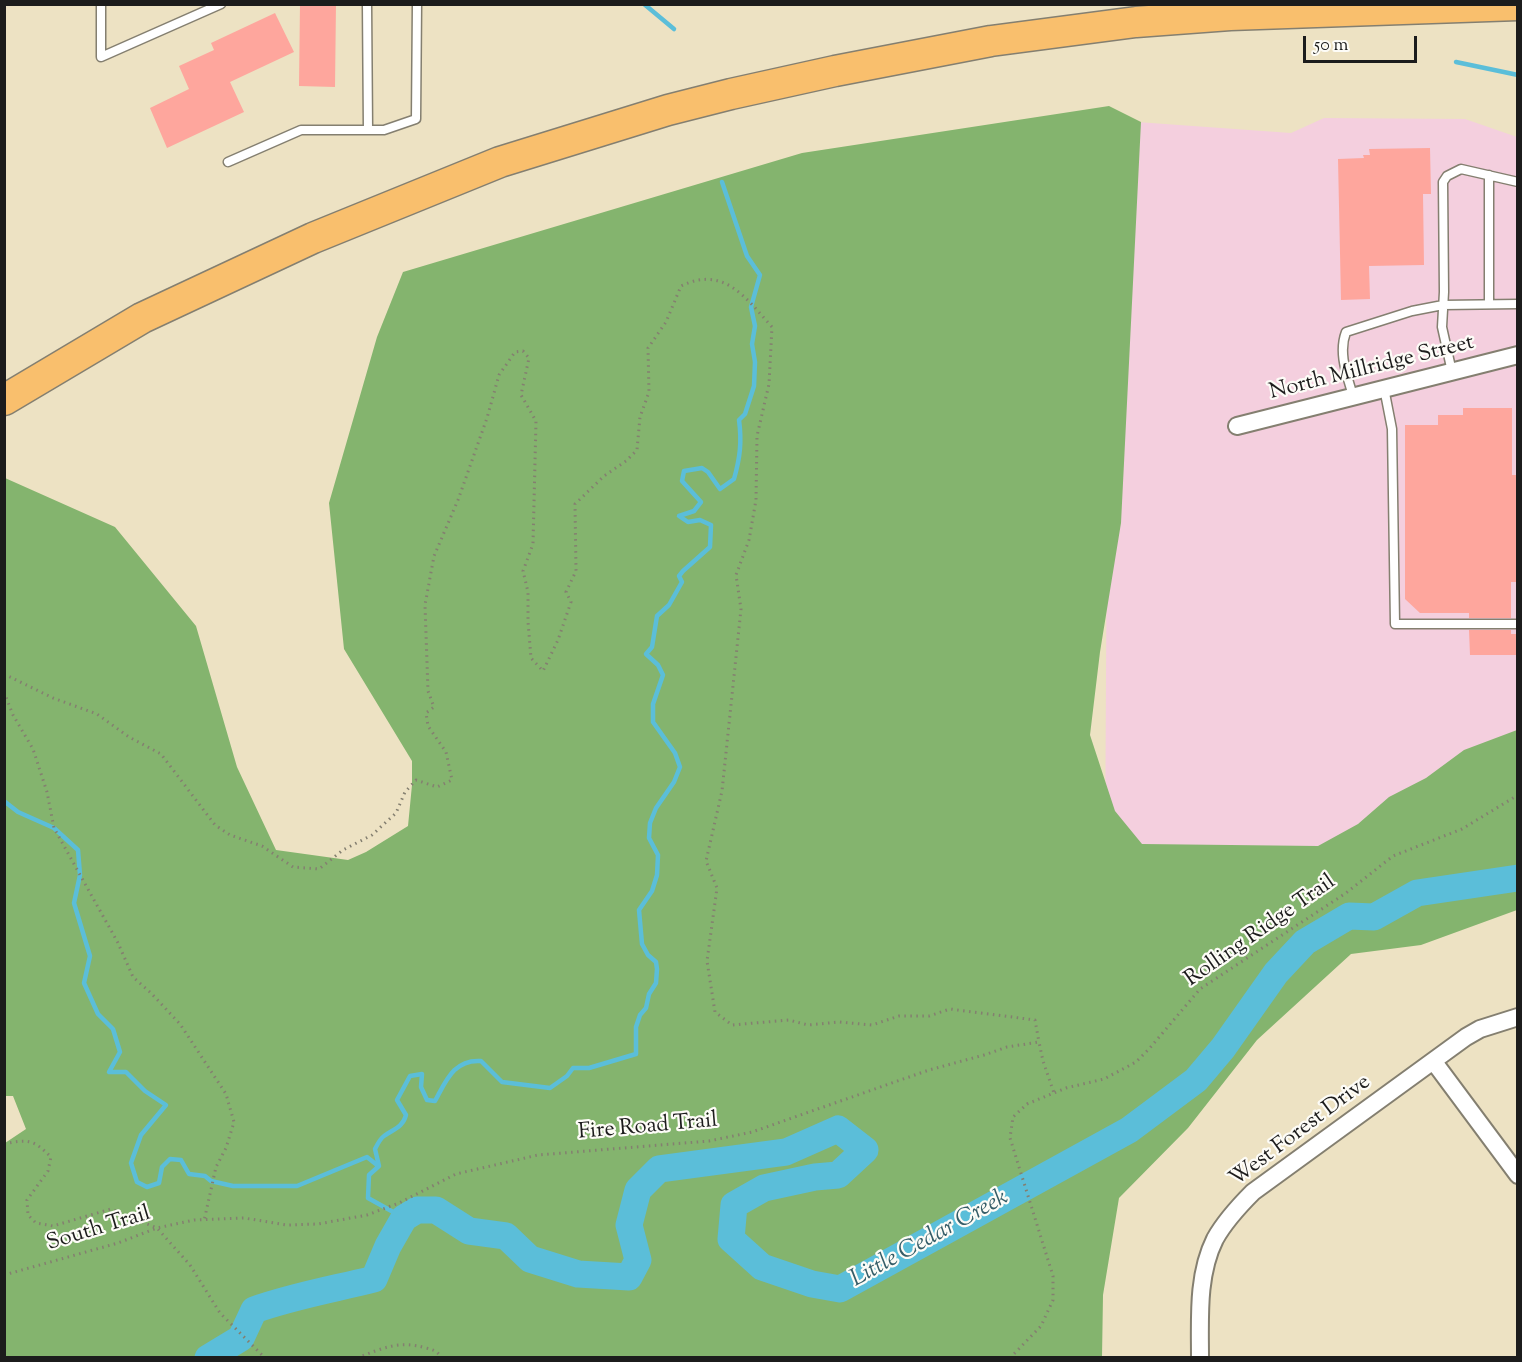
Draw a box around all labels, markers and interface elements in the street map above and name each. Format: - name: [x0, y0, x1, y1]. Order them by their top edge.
- scale bar: [1306, 24, 1420, 62]
- text: 50 m: [1314, 33, 1348, 59]
- street label: North Millridge Street: [1267, 331, 1477, 407]
- street label: Rolling Ridge Trail: [1181, 870, 1341, 994]
- street label: West Forest Drive: [1225, 1070, 1377, 1194]
- street label: Fire Road Trail: [577, 1109, 719, 1147]
- water label: Little Cedar Creek: [846, 1185, 1014, 1295]
- street label: South Trail: [44, 1202, 154, 1258]

